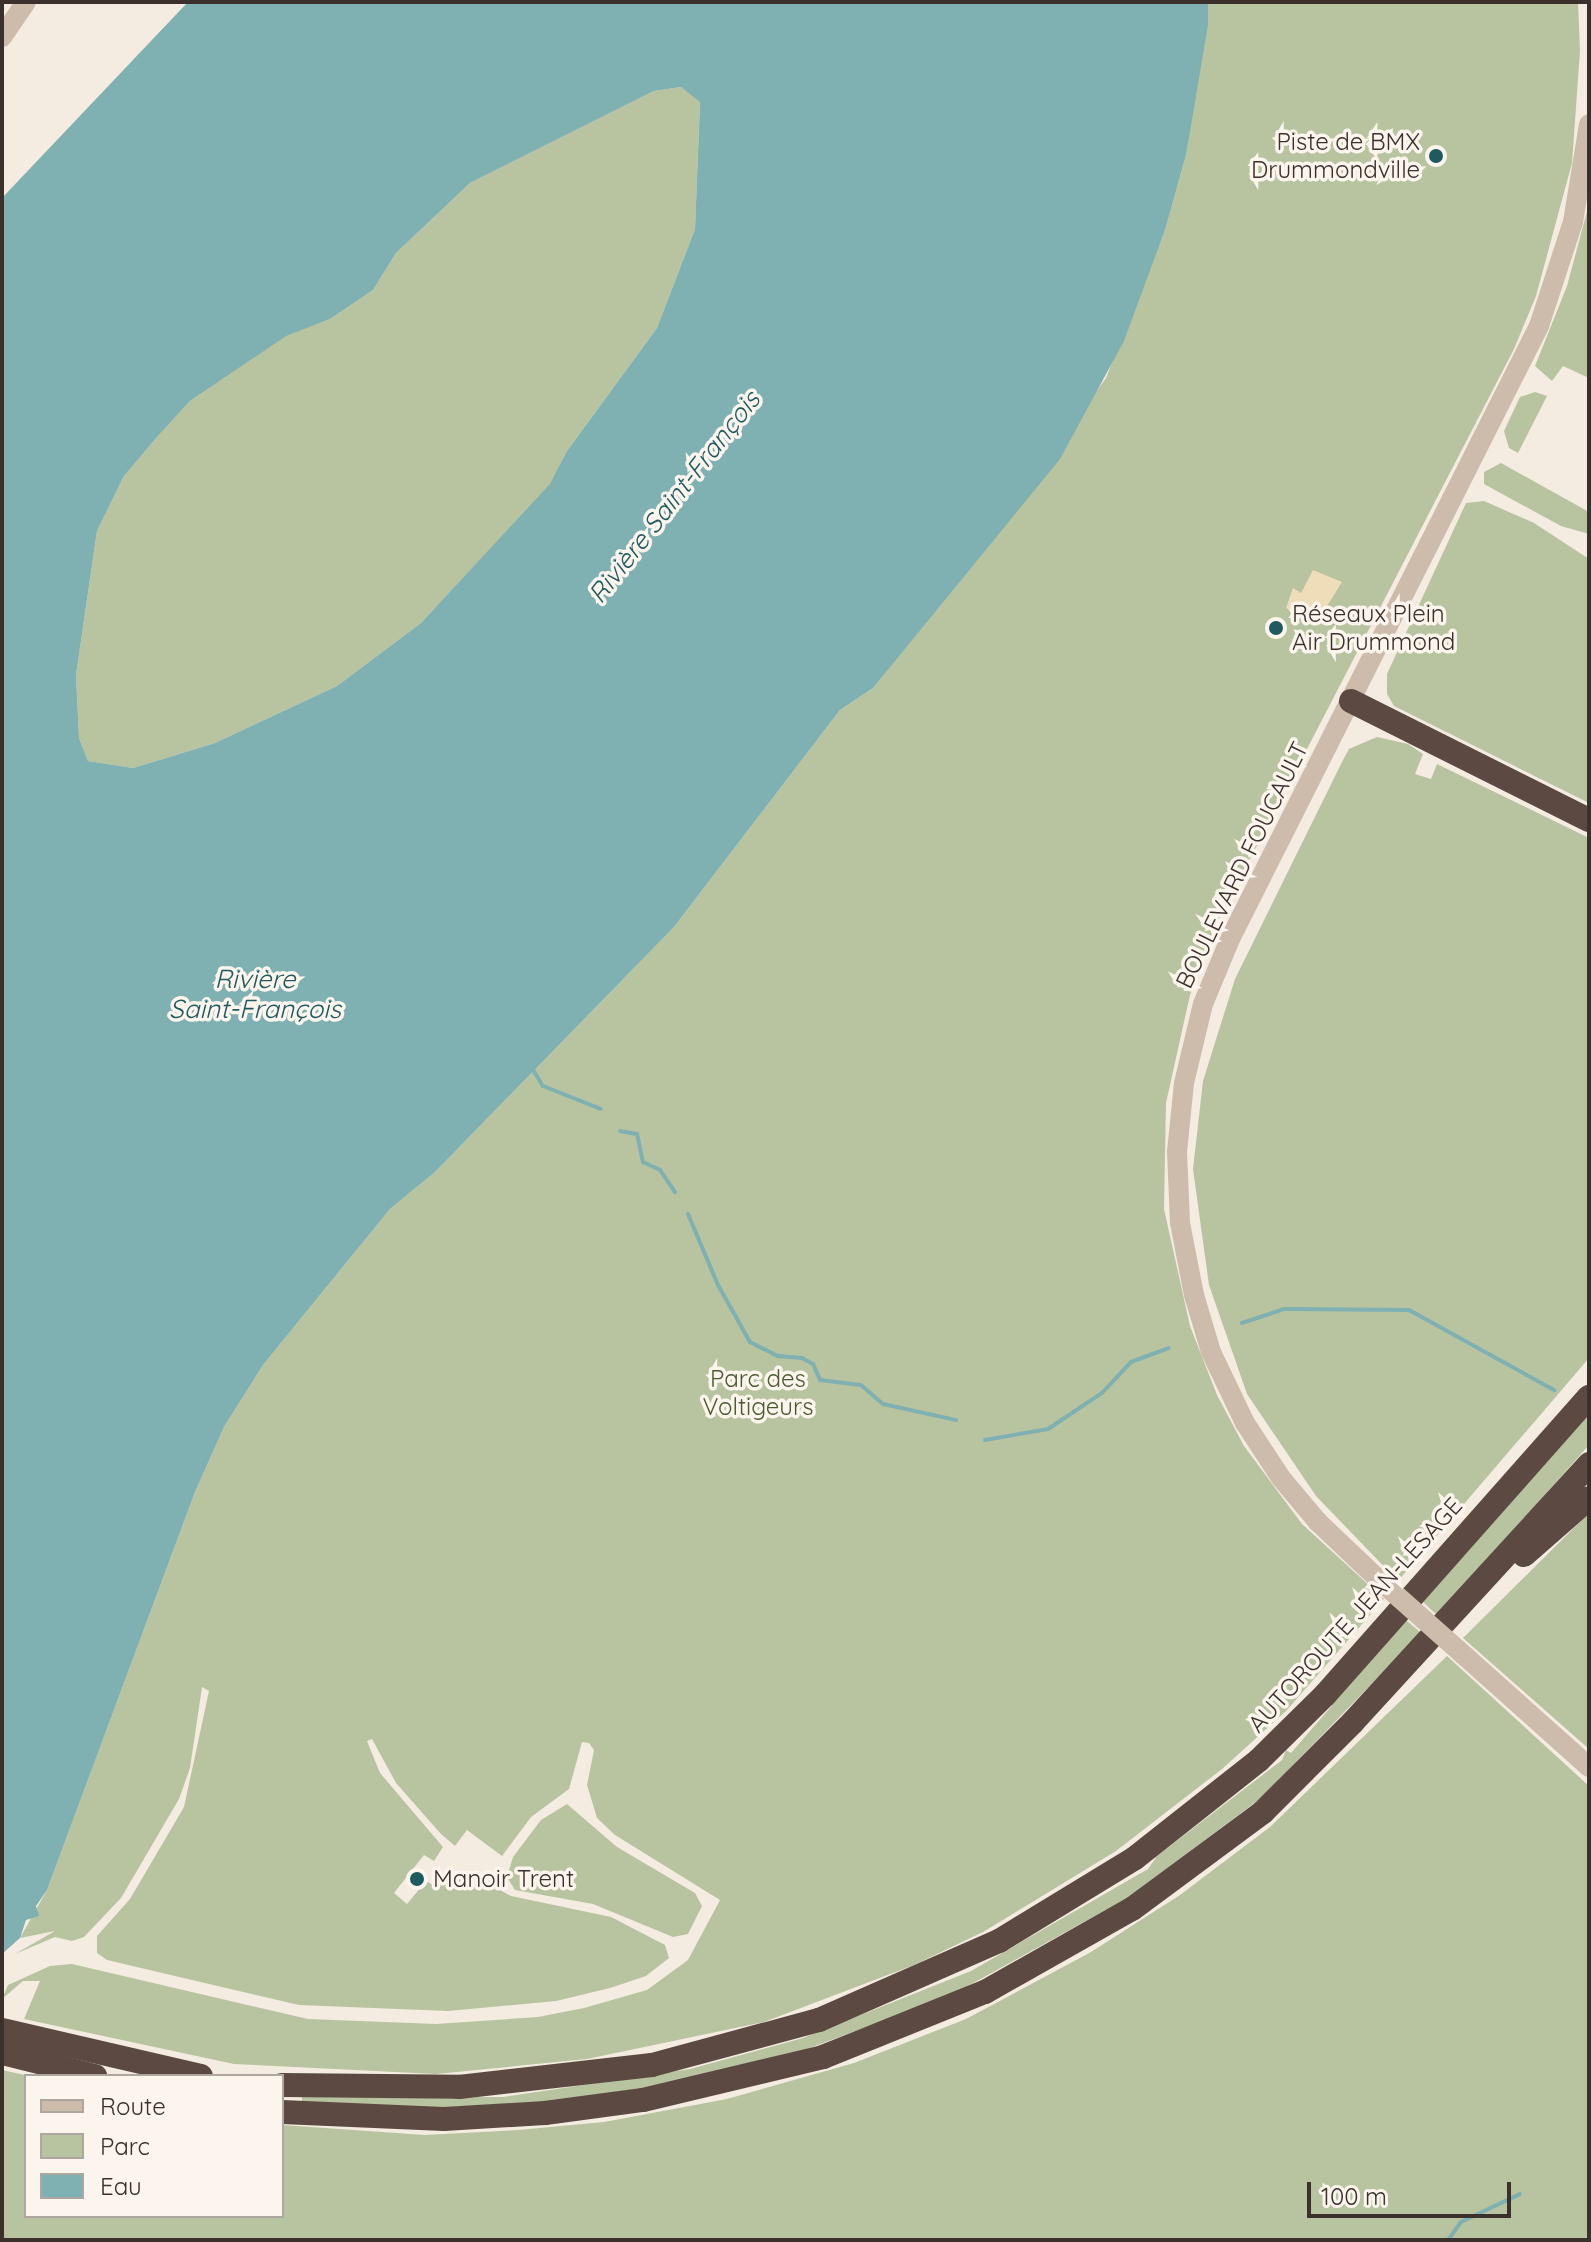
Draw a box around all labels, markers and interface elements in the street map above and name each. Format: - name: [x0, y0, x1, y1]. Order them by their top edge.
- place label: Piste de BMX Drummondville: [1251, 128, 1420, 184]
- marker: Piste de BMX Drummondville: [1427, 147, 1445, 165]
- water label: Rivière Saint-François: [582, 385, 766, 609]
- place label: Réseaux Plein Air Drummond: [1292, 600, 1455, 656]
- marker: Réseaux Plein Air Drummond: [1267, 619, 1285, 637]
- street label: BOULEVARD FOUCAULT: [1170, 737, 1314, 993]
- water label: Rivière Saint-François: [169, 963, 341, 1024]
- park label: Parc des Voltigeurs: [703, 1365, 813, 1421]
- street label: AUTOROUTE JEAN-LESAGE: [1242, 1492, 1468, 1738]
- place label: Manoir Trent: [433, 1865, 574, 1893]
- marker: Manoir Trent: [408, 1870, 426, 1888]
- legend: [24, 2074, 284, 2218]
- text: Route: [100, 2091, 166, 2121]
- text: Parc: [100, 2131, 150, 2161]
- scale bar: [1311, 2166, 1515, 2216]
- text: Eau: [100, 2171, 142, 2201]
- text: 100 m: [1321, 2181, 1387, 2211]

